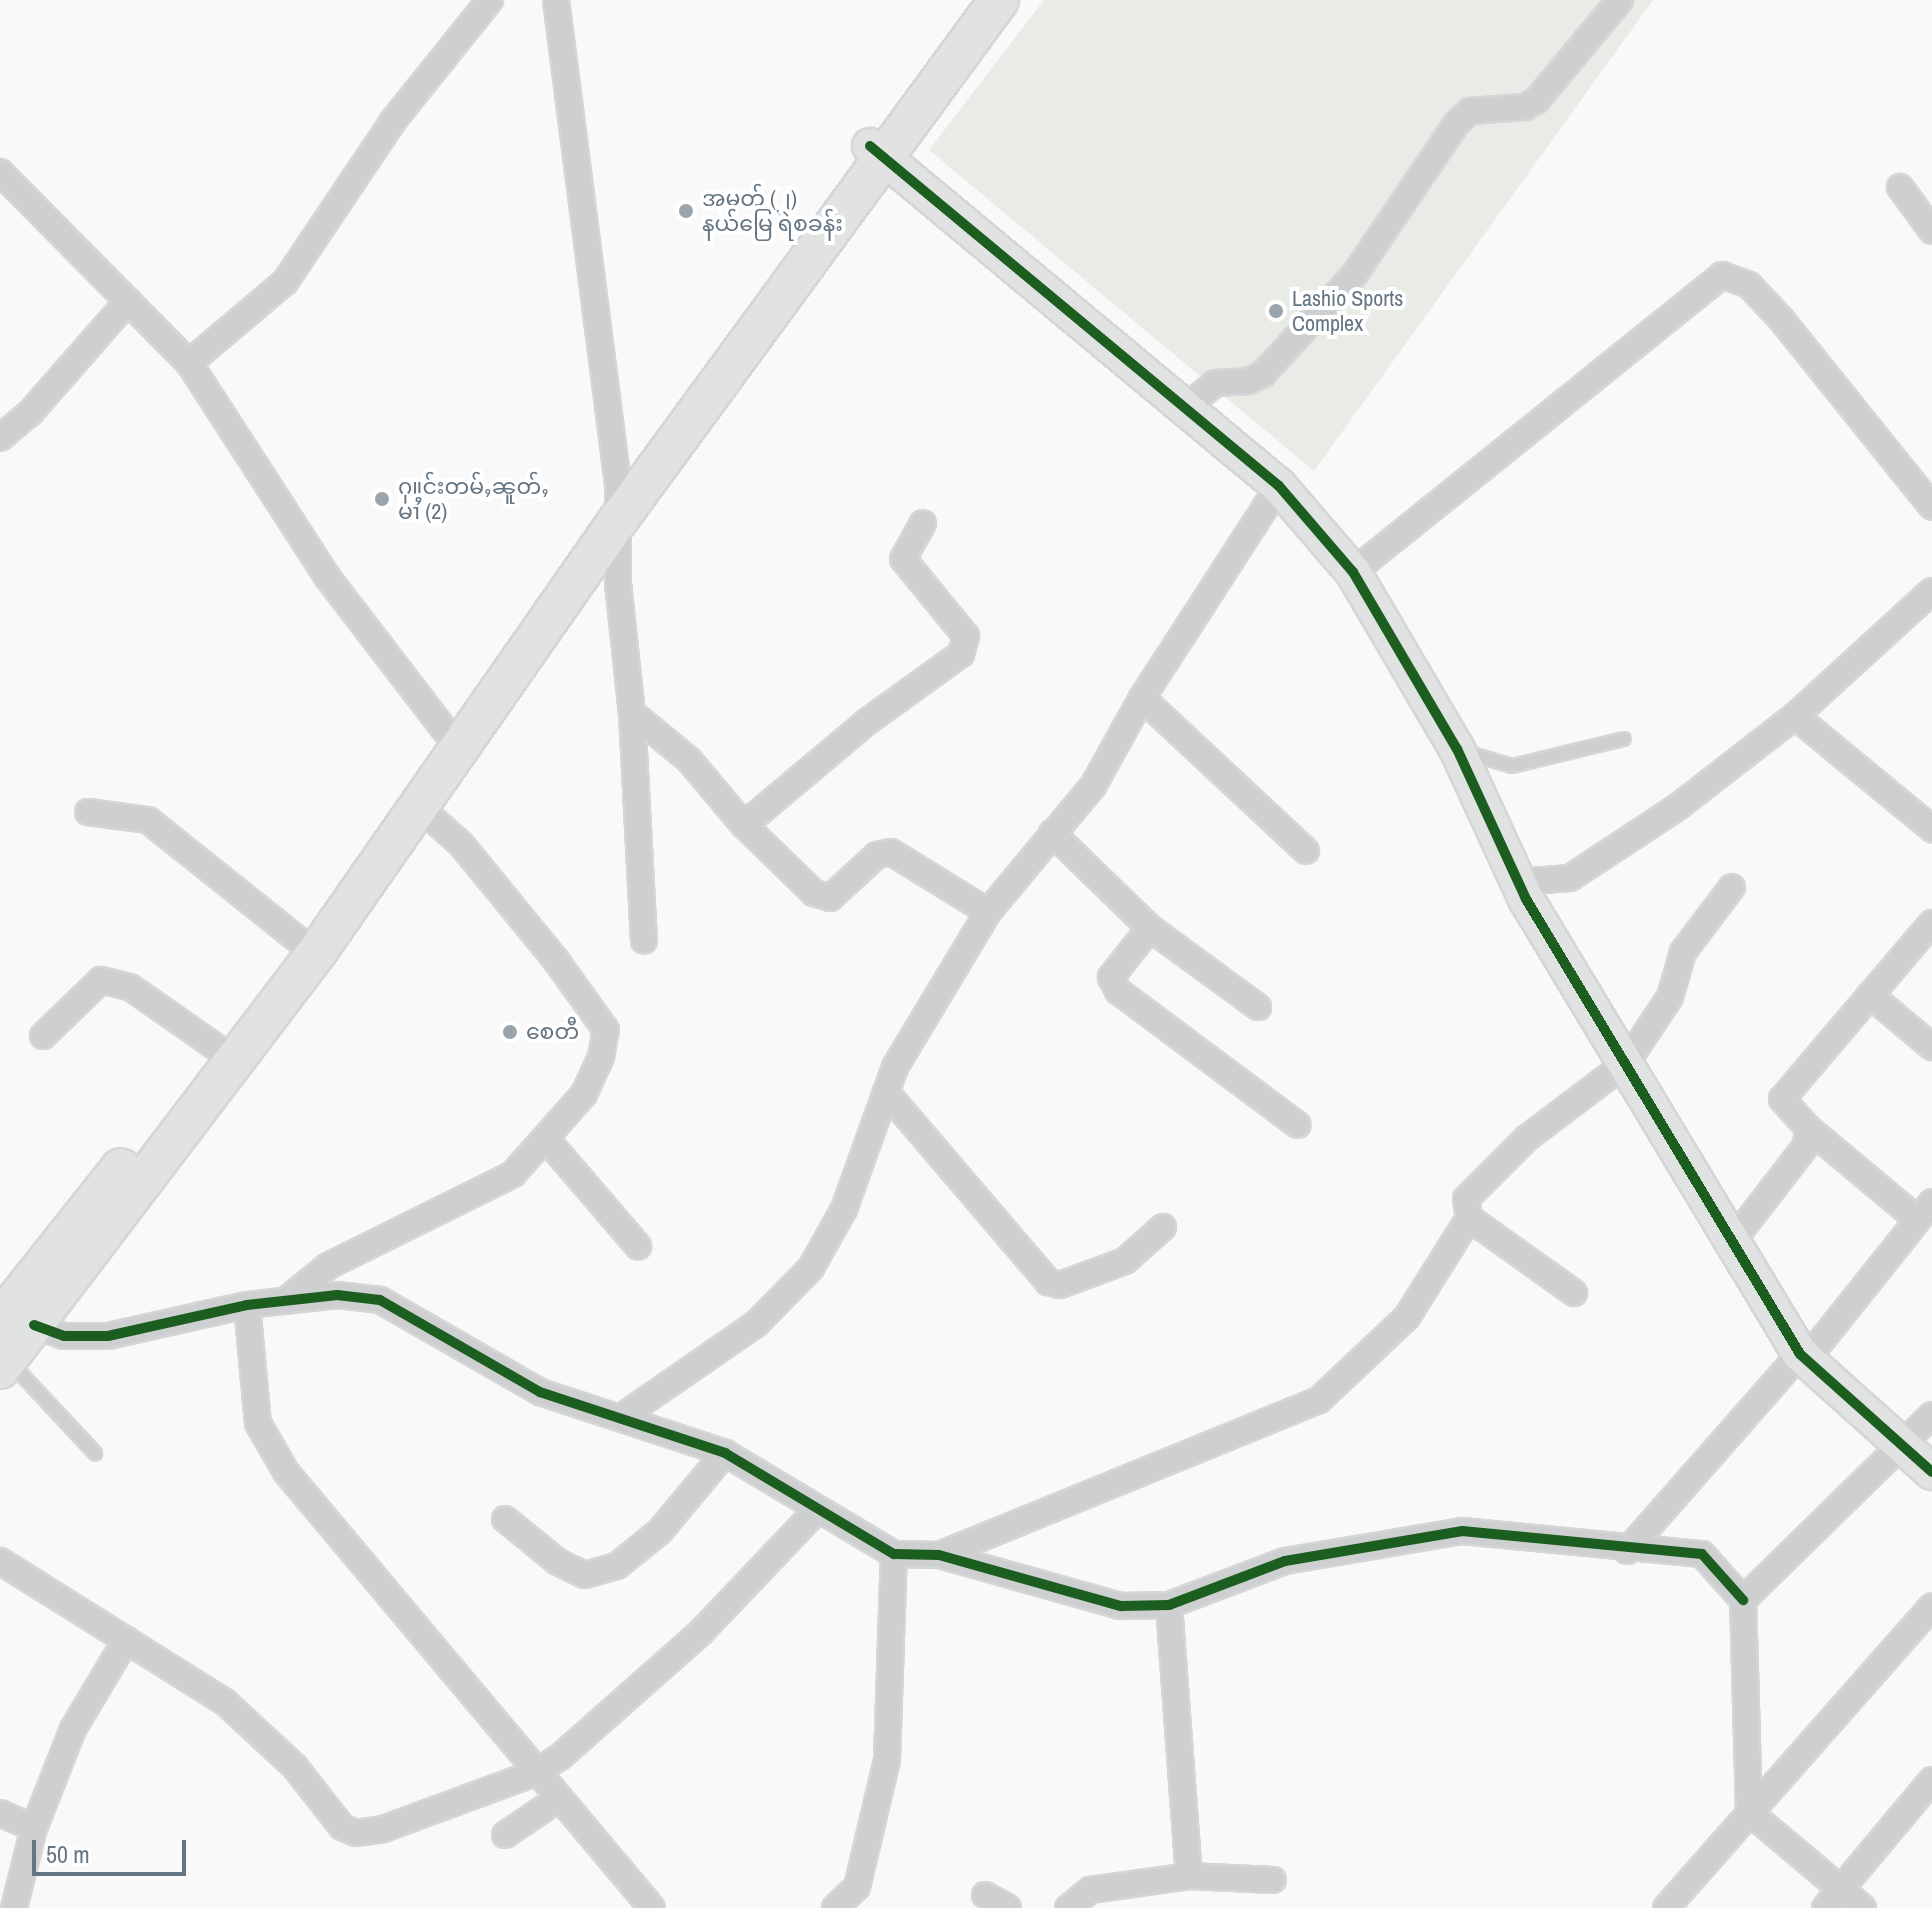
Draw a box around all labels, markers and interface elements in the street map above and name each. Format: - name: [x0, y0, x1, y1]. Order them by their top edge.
- place label: အမှတ် (၂) နယ်မြေ ရဲစခန်း: [702, 185, 843, 236]
- marker: အမှတ် (၂) နယ်မြေ ရဲစခန်း: [677, 202, 695, 220]
- place label: Lashio Sports Complex: [1292, 285, 1403, 336]
- marker: Lashio Sports Complex: [1267, 302, 1285, 320]
- place label: ႁူင်းတမ်ႇၼူတ်ႇ မၢႆ (2): [398, 473, 549, 524]
- marker: ႁူင်းတမ်ႇၼူတ်ႇ မၢႆ (2): [373, 490, 391, 508]
- place label: စေတီ: [526, 1019, 579, 1045]
- marker: စေတီ: [501, 1023, 519, 1041]
- scale bar: [36, 1824, 190, 1874]
- text: 50 m: [46, 1838, 90, 1870]

